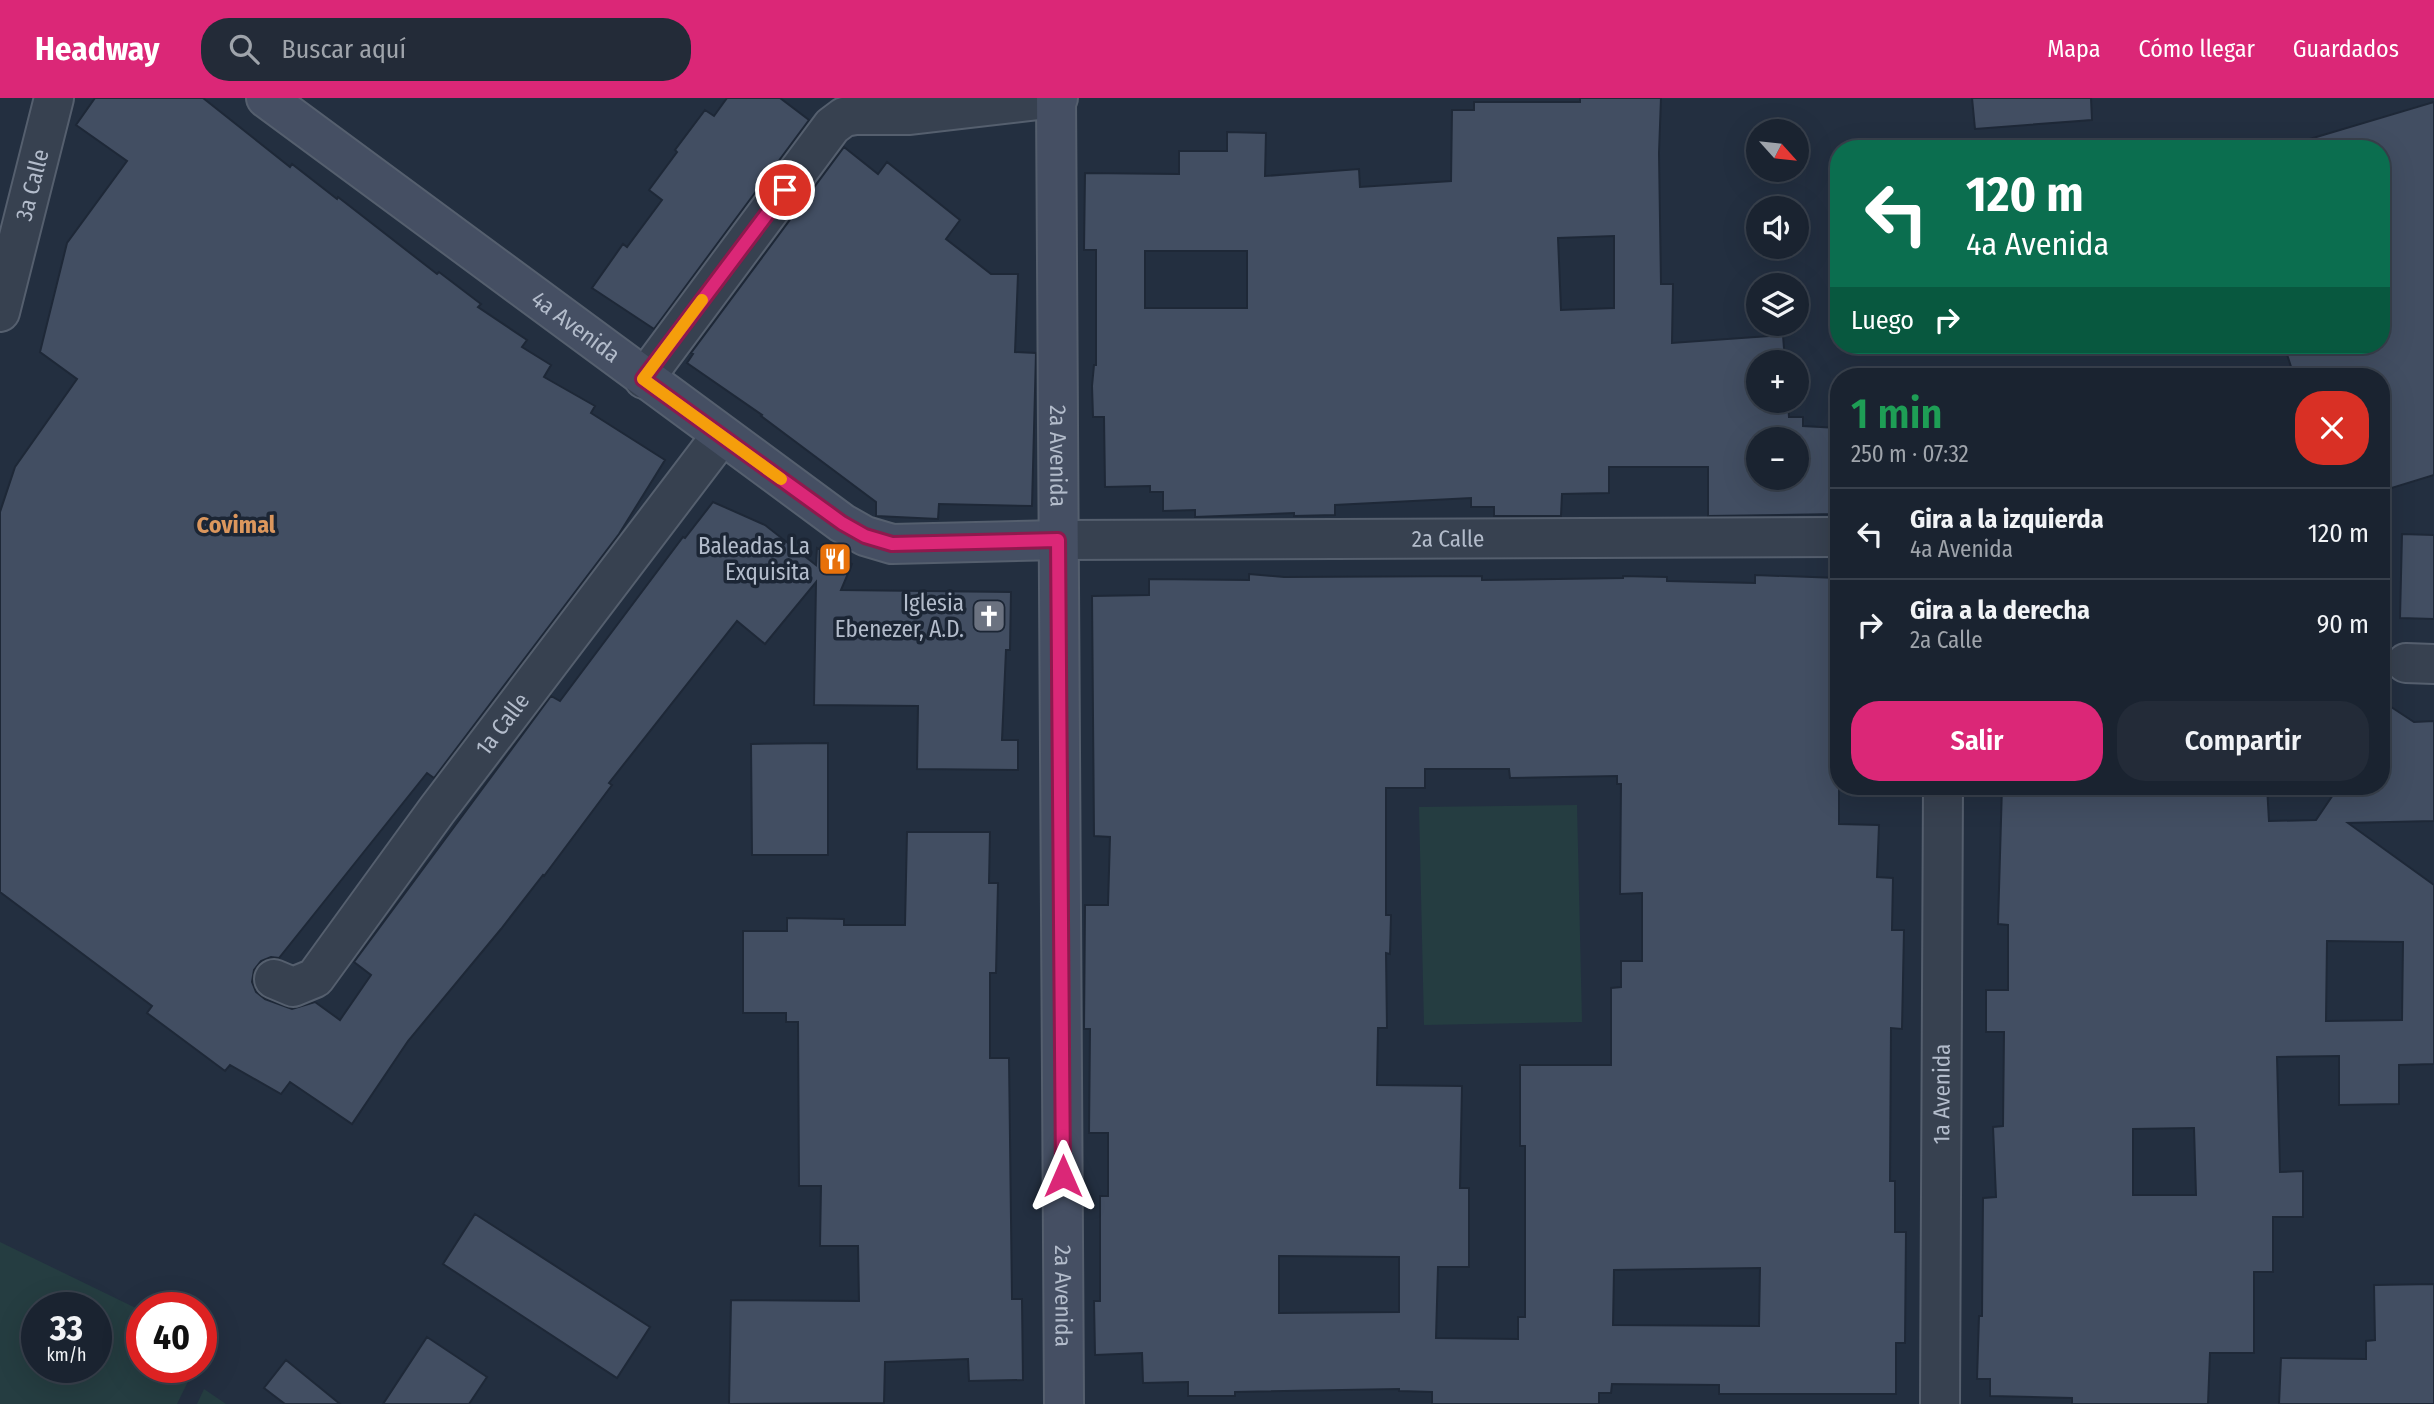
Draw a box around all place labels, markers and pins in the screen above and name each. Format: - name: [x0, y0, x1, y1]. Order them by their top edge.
- pin: [755, 160, 815, 220]
- place label: Baleadas La Exquisita: [698, 532, 810, 586]
- restaurant icon: Baleadas La Exquisita: [816, 540, 854, 578]
- place label: Iglesia Ebenezer, A.D.: [835, 589, 964, 643]
- church icon: Iglesia Ebenezer, A.D.: [970, 597, 1008, 635]

